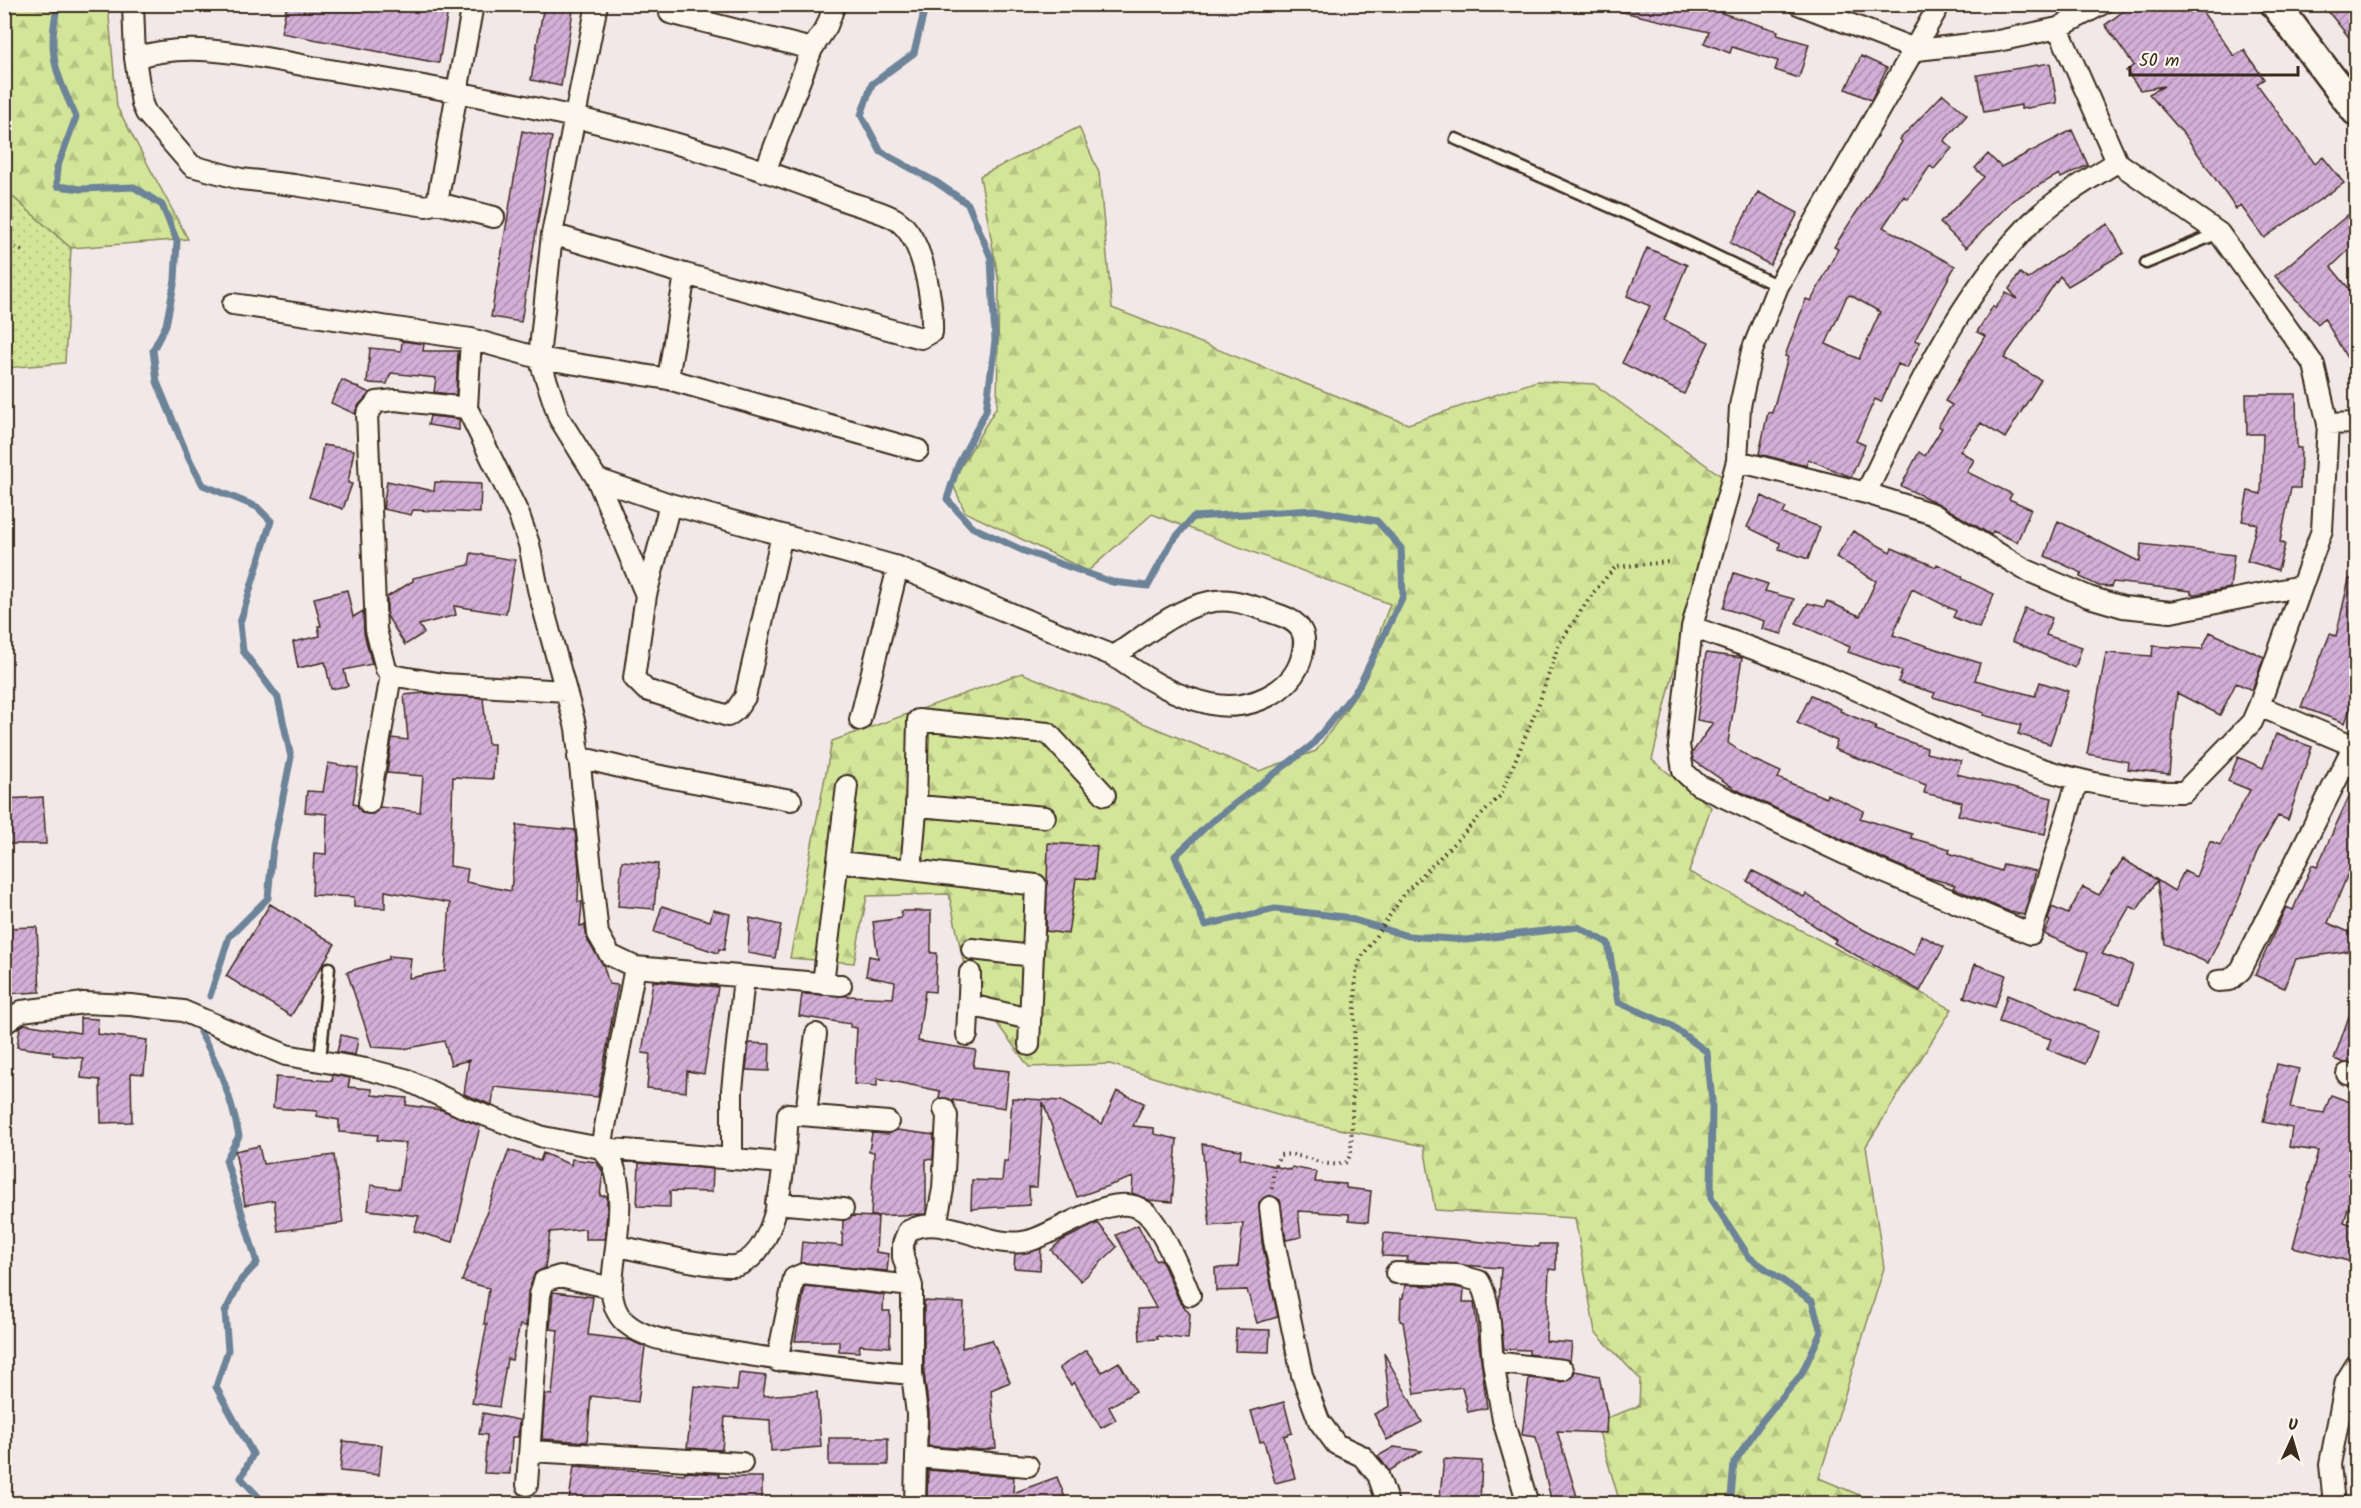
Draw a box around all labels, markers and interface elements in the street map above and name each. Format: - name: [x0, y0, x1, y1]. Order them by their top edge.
- scale bar: [2130, 39, 2298, 77]
- text: 50 m: [2139, 47, 2179, 76]
- north arrow: [2262, 1409, 2322, 1469]
- text: U: [2287, 1413, 2299, 1438]

